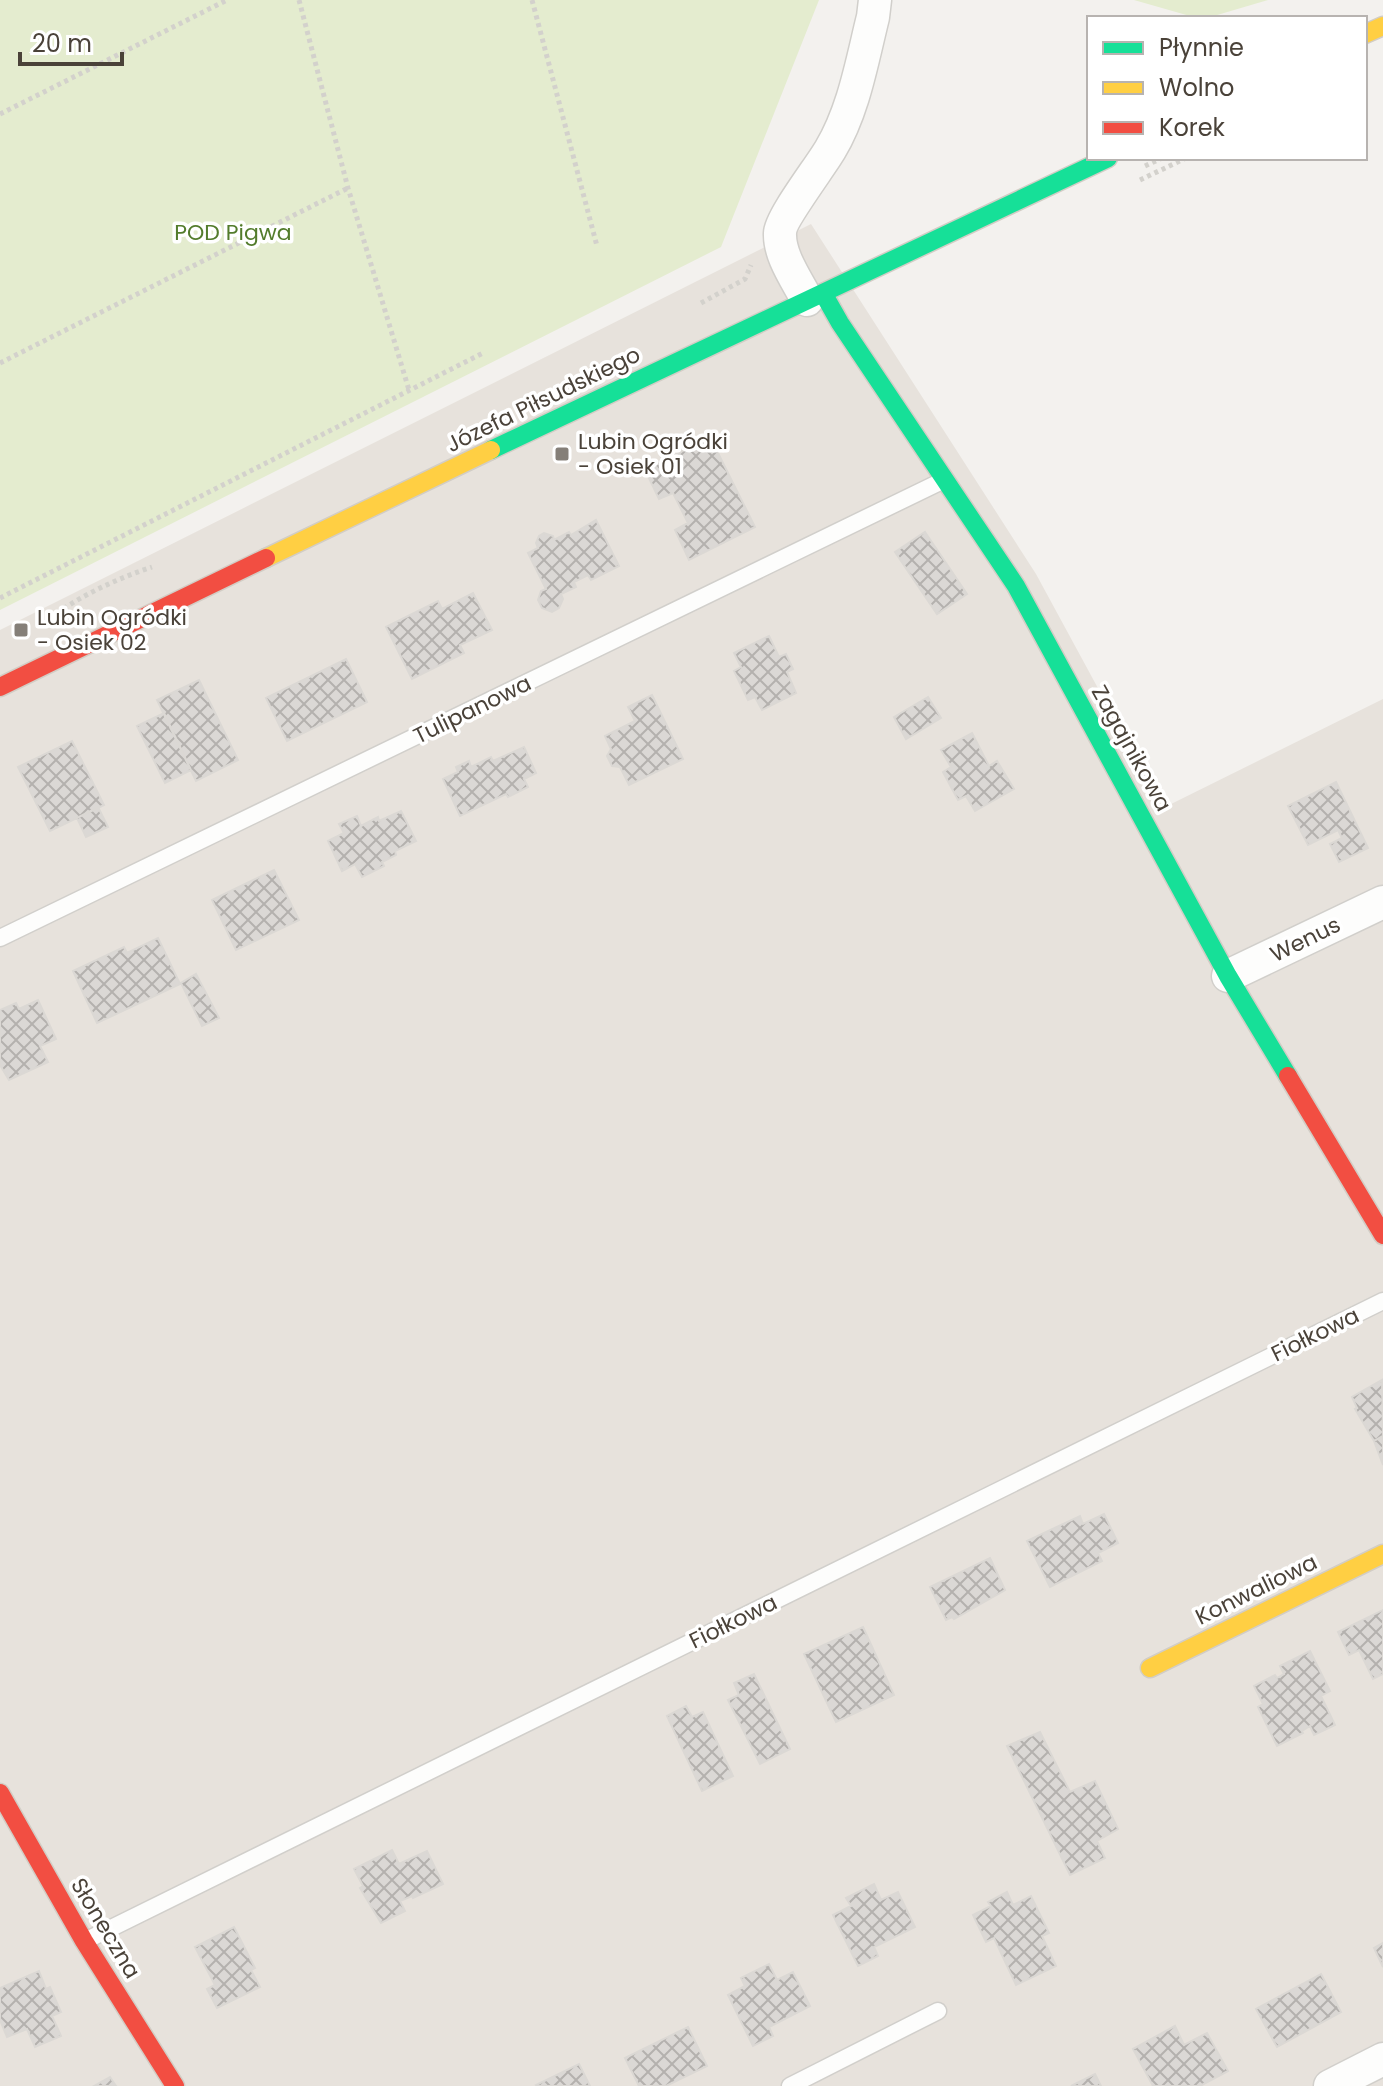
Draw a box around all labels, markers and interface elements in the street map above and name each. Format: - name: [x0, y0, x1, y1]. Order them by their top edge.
- scale bar: [20, 16, 122, 66]
- legend: [1087, 16, 1367, 160]
- text: 20 m: [32, 27, 92, 60]
- text: Płynnie: [1159, 31, 1244, 64]
- text: Wolno: [1159, 71, 1234, 104]
- text: Korek: [1159, 111, 1226, 144]
- park label: POD Pigwa: [174, 217, 292, 248]
- street label: Józefa Piłsudskiego: [441, 339, 645, 460]
- place label: Lubin Ogródki - Osiek 01: [578, 426, 728, 482]
- marker: Lubin Ogródki - Osiek 01: [553, 445, 571, 463]
- place label: Lubin Ogródki - Osiek 02: [37, 602, 187, 658]
- marker: Lubin Ogródki - Osiek 02: [12, 621, 30, 639]
- street label: Tulipanowa: [408, 668, 536, 751]
- street label: Zagajnikowa: [1084, 680, 1179, 817]
- street label: Wenus: [1265, 909, 1346, 970]
- street label: Fiołkowa: [1266, 1300, 1364, 1369]
- street label: Konwaliowa: [1190, 1547, 1322, 1632]
- street label: Fiołkowa: [684, 1587, 782, 1656]
- street label: Słoneczna: [63, 1872, 148, 1984]

